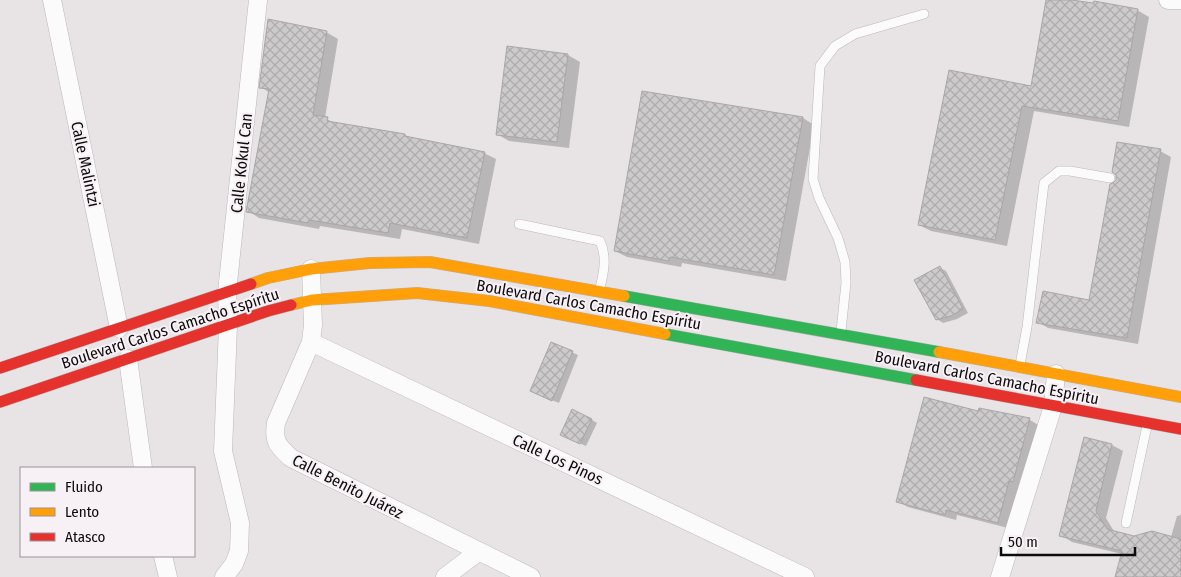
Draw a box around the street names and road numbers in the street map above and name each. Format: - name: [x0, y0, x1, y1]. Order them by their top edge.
- street label: Calle Kokul Can: [227, 112, 256, 214]
- street label: Calle Malintzi: [67, 120, 104, 209]
- street label: Boulevard Carlos Camacho Espíritu: [475, 275, 703, 334]
- street label: Boulevard Carlos Camacho Espíritu: [59, 284, 281, 373]
- street label: Boulevard Carlos Camacho Espíritu: [873, 346, 1100, 409]
- street label: Calle Los Pinos: [510, 430, 606, 489]
- street label: Calle Benito Juárez: [289, 450, 406, 523]

